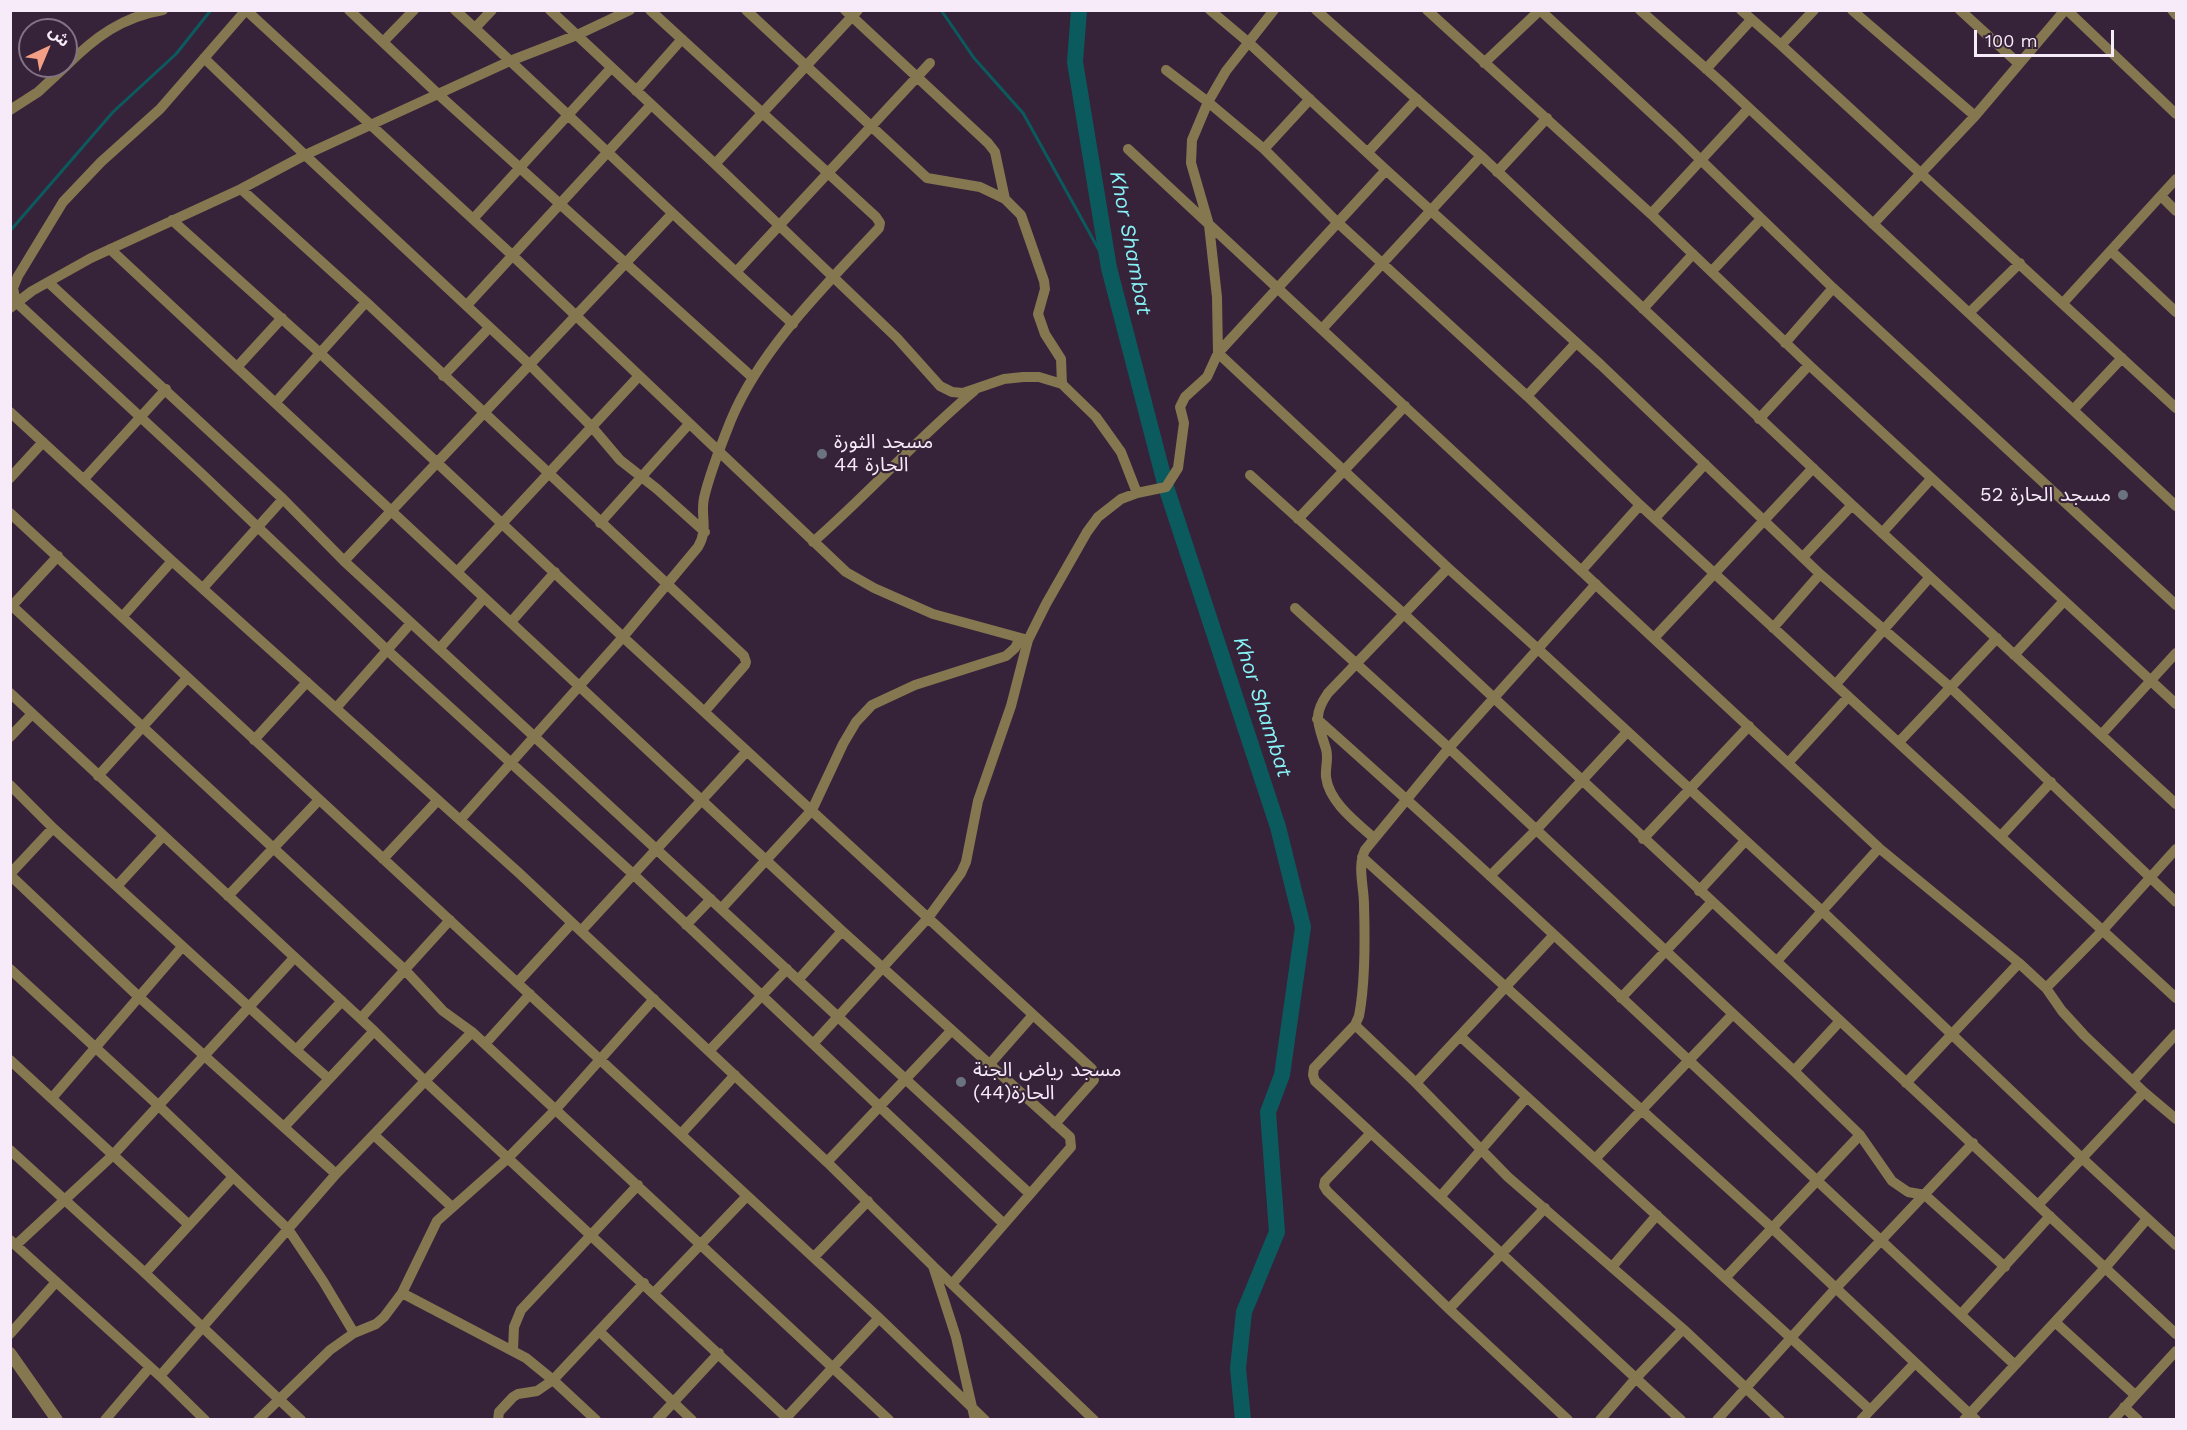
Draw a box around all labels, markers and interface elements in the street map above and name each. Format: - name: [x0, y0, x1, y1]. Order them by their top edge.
- north arrow: [18, 18, 78, 78]
- scale bar: [1977, 18, 2116, 56]
- text: ش: [45, 22, 74, 51]
- text: 100 m: [1985, 30, 2038, 51]
- water label: Khor Shambat: [1104, 169, 1156, 317]
- place label: مسجد الثورة الحارة 44: [834, 430, 933, 477]
- marker: مسجد الثورة الحارة 44: [815, 447, 829, 461]
- place label: مسجد الحارة 52: [1980, 483, 2111, 507]
- marker: مسجد الحارة 52: [2116, 488, 2130, 502]
- water label: Khor Shambat: [1227, 634, 1297, 780]
- place label: مسجد رياض الجنة الحارة(44): [973, 1058, 1121, 1105]
- marker: مسجد رياض الجنة الحارة(44): [954, 1075, 968, 1089]

